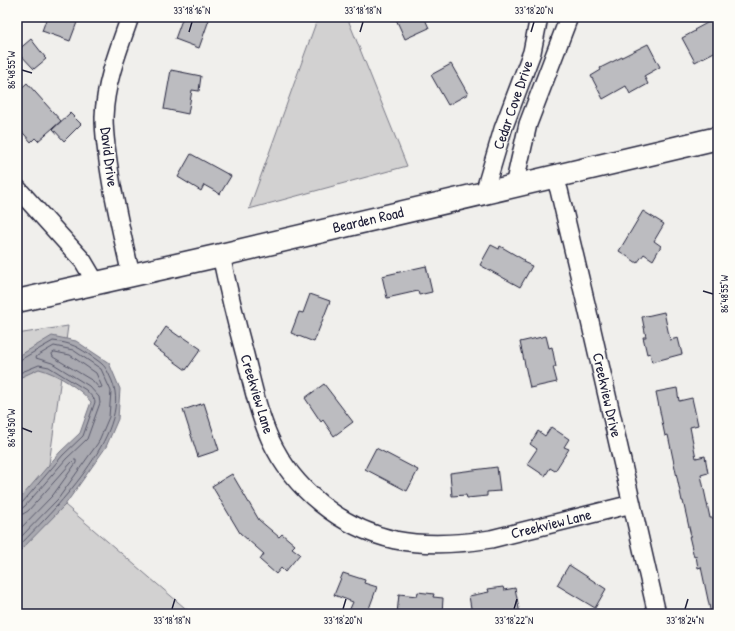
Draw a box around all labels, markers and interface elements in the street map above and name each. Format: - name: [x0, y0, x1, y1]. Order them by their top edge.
- text: 33°18'16"N: [174, 4, 210, 17]
- text: 33°18'18"N: [344, 4, 382, 17]
- text: 33°18'20"N: [515, 4, 553, 17]
- text: 86°48'55"W: [5, 50, 18, 89]
- street label: Cedar Cove Drive: [487, 57, 538, 152]
- street label: David Drive: [95, 126, 124, 188]
- street label: Bearden Road: [331, 201, 405, 238]
- text: 86°48'55"W: [718, 274, 731, 313]
- street label: Creekview Drive: [588, 351, 627, 439]
- street label: Creekview Lane: [235, 352, 280, 436]
- text: 86°48'50"W: [5, 408, 18, 447]
- street label: Creekview Lane: [509, 503, 593, 544]
- text: 33°18'18"N: [153, 614, 191, 627]
- text: 33°18'20"N: [324, 614, 362, 627]
- text: 33°18'22"N: [495, 614, 533, 627]
- text: 33°18'24"N: [666, 614, 704, 627]

